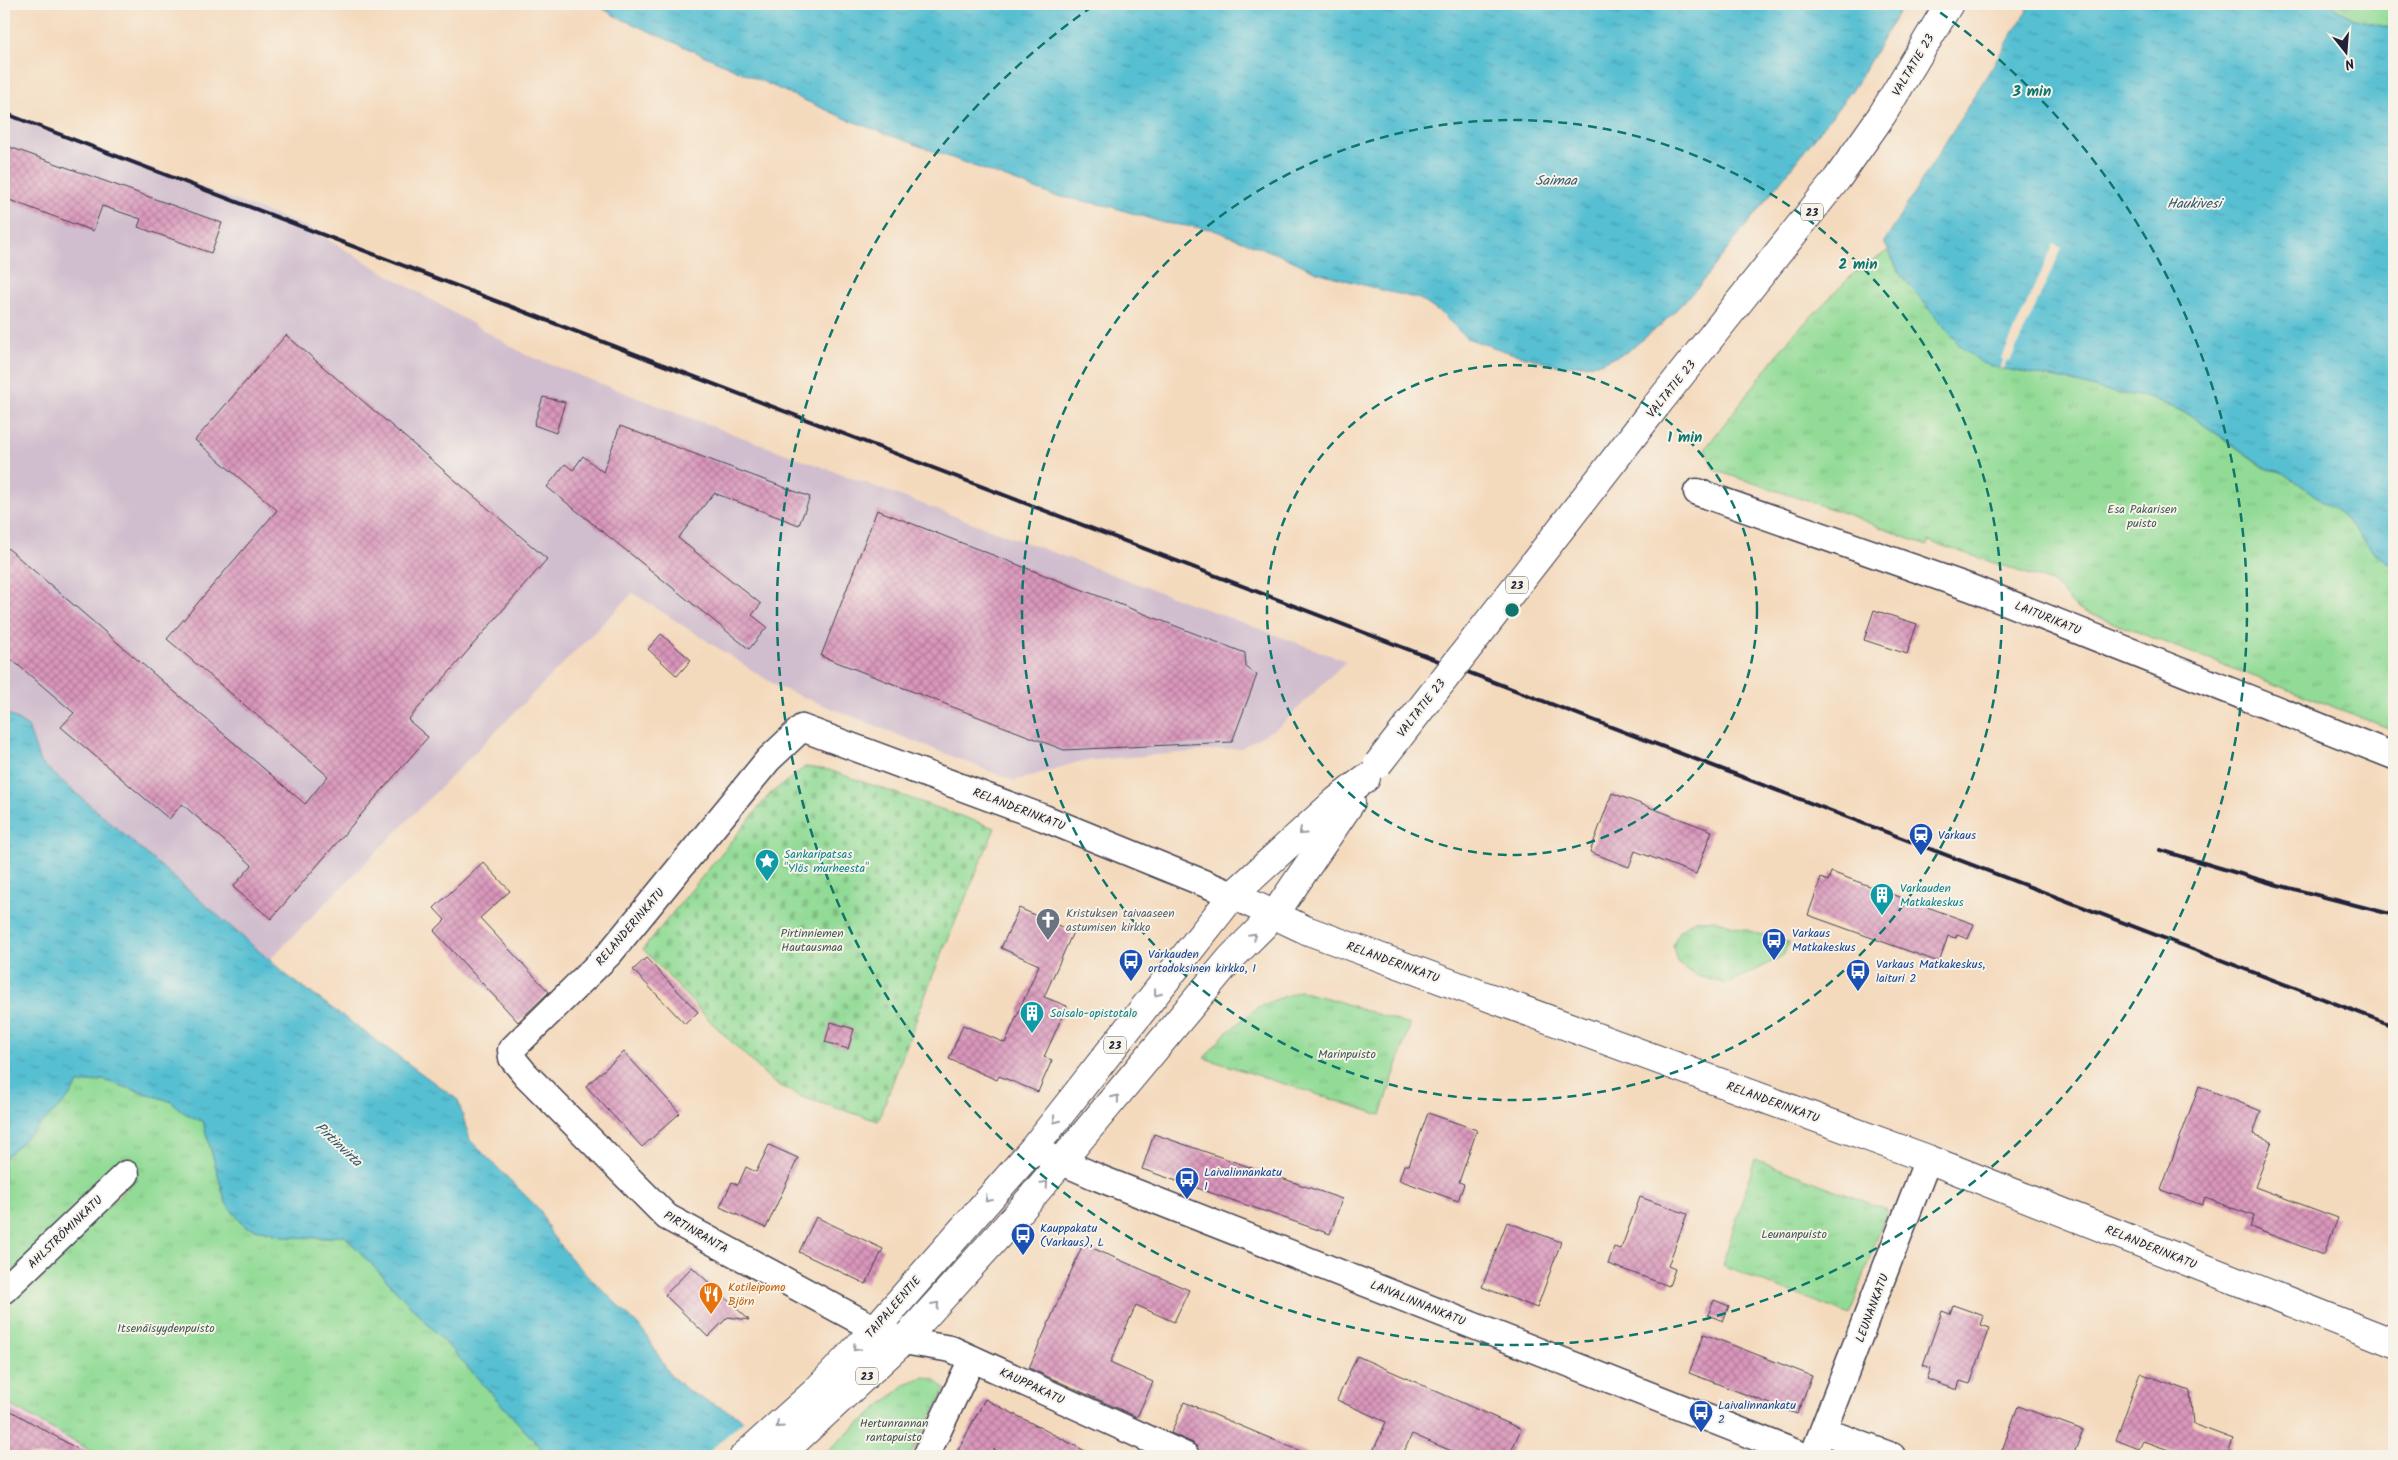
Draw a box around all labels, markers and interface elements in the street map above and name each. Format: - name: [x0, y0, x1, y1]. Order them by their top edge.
- north arrow: [2320, 28, 2370, 78]
- street label: VALTATIE 23: [1887, 30, 1940, 100]
- text: N: [2342, 52, 2357, 75]
- text: 3 min: [2012, 80, 2051, 104]
- water label: Saimaa: [1535, 170, 1578, 192]
- water label: Haukivesi: [2167, 193, 2224, 215]
- road number: 23: [1801, 203, 1823, 220]
- text: 2 min: [1838, 253, 1878, 277]
- street label: VALTATIE 23: [1642, 356, 1701, 422]
- text: 1 min: [1668, 426, 1702, 450]
- park label: Esa Pakarisen puisto: [2107, 500, 2177, 533]
- road number: 23: [1506, 576, 1528, 594]
- street label: LAITURIKATU: [2012, 597, 2084, 640]
- centre of rings: [1503, 601, 1521, 619]
- street label: VALTATIE 23: [1392, 675, 1450, 742]
- street label: RELANDERINKATU: [970, 783, 1068, 836]
- station icon: Varkaus: [1908, 822, 1934, 856]
- one-way arrow: [1298, 826, 1307, 835]
- place label: Varkaus: [1938, 826, 1976, 845]
- place label: Sankaripatsas "Ylös murheesta": [784, 845, 869, 878]
- place icon: Sankaripatsas "Ylös murheesta": [754, 848, 780, 882]
- place label: Varkauden Matkakeskus: [1900, 879, 1964, 912]
- building icon: Varkauden Matkakeskus: [1869, 882, 1895, 916]
- street label: RELANDERINKATU: [591, 884, 670, 970]
- place label: Kristuksen taivaaseen astumisen kirkko: [1066, 904, 1175, 937]
- church icon: Kristuksen taivaaseen astumisen kirkko: [1035, 907, 1061, 941]
- park label: Pirtinniemen Hautausmaa: [780, 924, 844, 957]
- place label: Varkaus Matkakeskus: [1792, 924, 1856, 957]
- bus stop icon: Varkaus Matkakeskus: [1761, 927, 1787, 961]
- one-way arrow: [1247, 933, 1256, 942]
- street label: RELANDERINKATU: [1344, 937, 1442, 988]
- place label: Varkauden ortodoksinen kirkko, I: [1148, 945, 1256, 978]
- bus stop icon: Varkauden ortodoksinen kirkko, I: [1118, 948, 1144, 982]
- place label: Varkaus Matkakeskus, laituri 2: [1876, 955, 1986, 988]
- bus stop icon: Varkaus Matkakeskus, laituri 2: [1845, 958, 1871, 992]
- one-way arrow: [1154, 987, 1162, 996]
- building icon: Soisalo-opistotalo: [1019, 1000, 1045, 1034]
- place label: Soisalo-opistotalo: [1050, 1004, 1137, 1023]
- road number: 23: [1104, 1036, 1126, 1054]
- park label: Marinpuisto: [1318, 1045, 1376, 1064]
- street label: RELANDERINKATU: [1724, 1077, 1822, 1128]
- one-way arrow: [1111, 1094, 1120, 1103]
- one-way arrow: [1052, 1115, 1061, 1124]
- water label: Pirtinvirta: [310, 1117, 368, 1173]
- place label: Laivalinnankatu 1: [1204, 1163, 1282, 1196]
- bus stop icon: Laivalinnankatu 1: [1174, 1166, 1200, 1200]
- one-way arrow: [1039, 1180, 1048, 1189]
- street label: AHLSTRÖMINKATU: [23, 1191, 107, 1273]
- one-way arrow: [985, 1193, 994, 1202]
- street label: PIRTINRANTA: [660, 1206, 732, 1259]
- place label: Kauppakatu (Varkaus), L: [1040, 1219, 1104, 1252]
- street label: RELANDERINKATU: [2102, 1220, 2200, 1275]
- bus stop icon: Kauppakatu (Varkaus), L: [1010, 1222, 1036, 1256]
- park label: Leunanpuisto: [1761, 1225, 1827, 1244]
- street label: TAIPALEENTIE: [861, 1271, 926, 1343]
- street label: LEUNANKATU: [1851, 1271, 1894, 1345]
- street label: LAIVALINNANKATU: [1367, 1276, 1468, 1331]
- place label: Kotileipomo Björn: [728, 1278, 785, 1311]
- restaurant icon: Kotileipomo Björn: [698, 1281, 724, 1315]
- one-way arrow: [930, 1301, 939, 1310]
- park label: Itsenäisyydenpuisto: [117, 1319, 215, 1338]
- one-way arrow: [853, 1343, 862, 1352]
- street label: KAUPPAKATU: [996, 1363, 1067, 1410]
- road number: 23: [856, 1368, 878, 1384]
- place label: Laivalinnankatu 2: [1718, 1396, 1796, 1429]
- bus stop icon: Laivalinnankatu 2: [1688, 1399, 1714, 1433]
- park label: Hertunrannan rantapuisto: [860, 1414, 928, 1447]
- one-way arrow: [775, 1419, 784, 1428]

